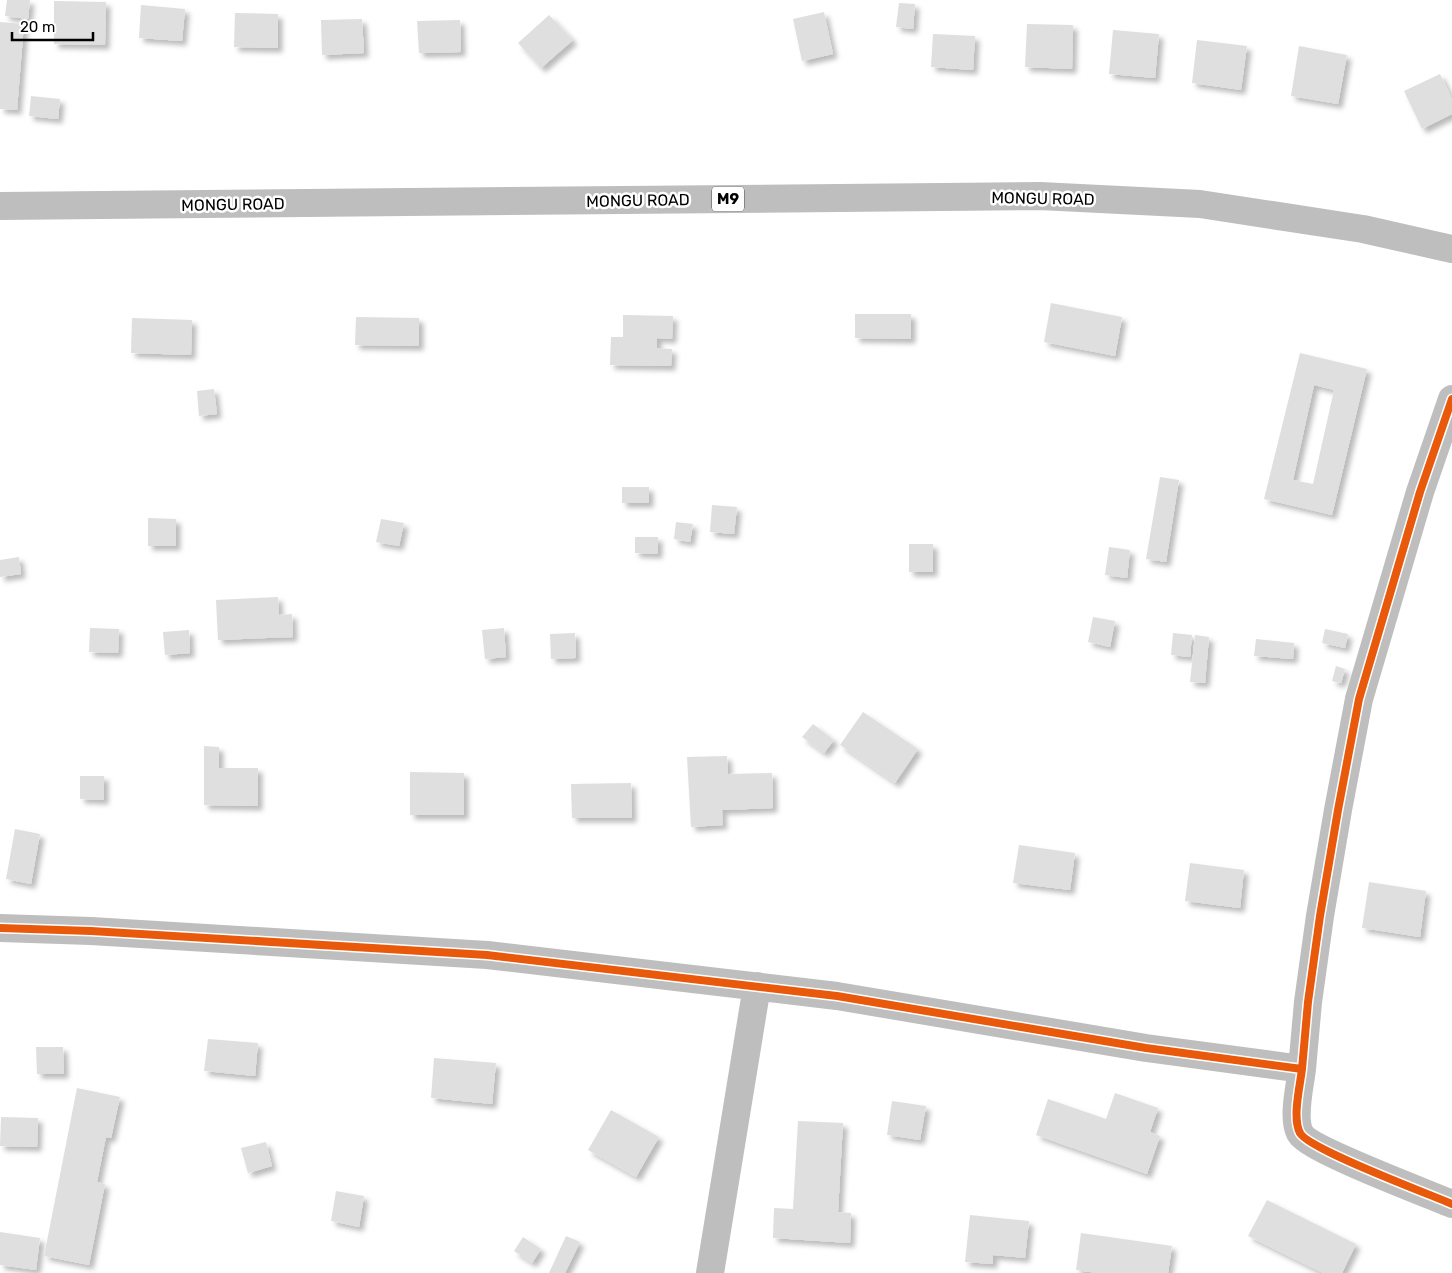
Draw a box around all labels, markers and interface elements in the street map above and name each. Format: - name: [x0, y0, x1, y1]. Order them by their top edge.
- scale bar: [12, 10, 94, 42]
- text: 20 m: [20, 18, 55, 36]
- road number: M9: [712, 186, 744, 212]
- street label: MONGU ROAD: [991, 188, 1095, 209]
- street label: MONGU ROAD: [586, 190, 690, 211]
- street label: MONGU ROAD: [181, 194, 285, 215]

